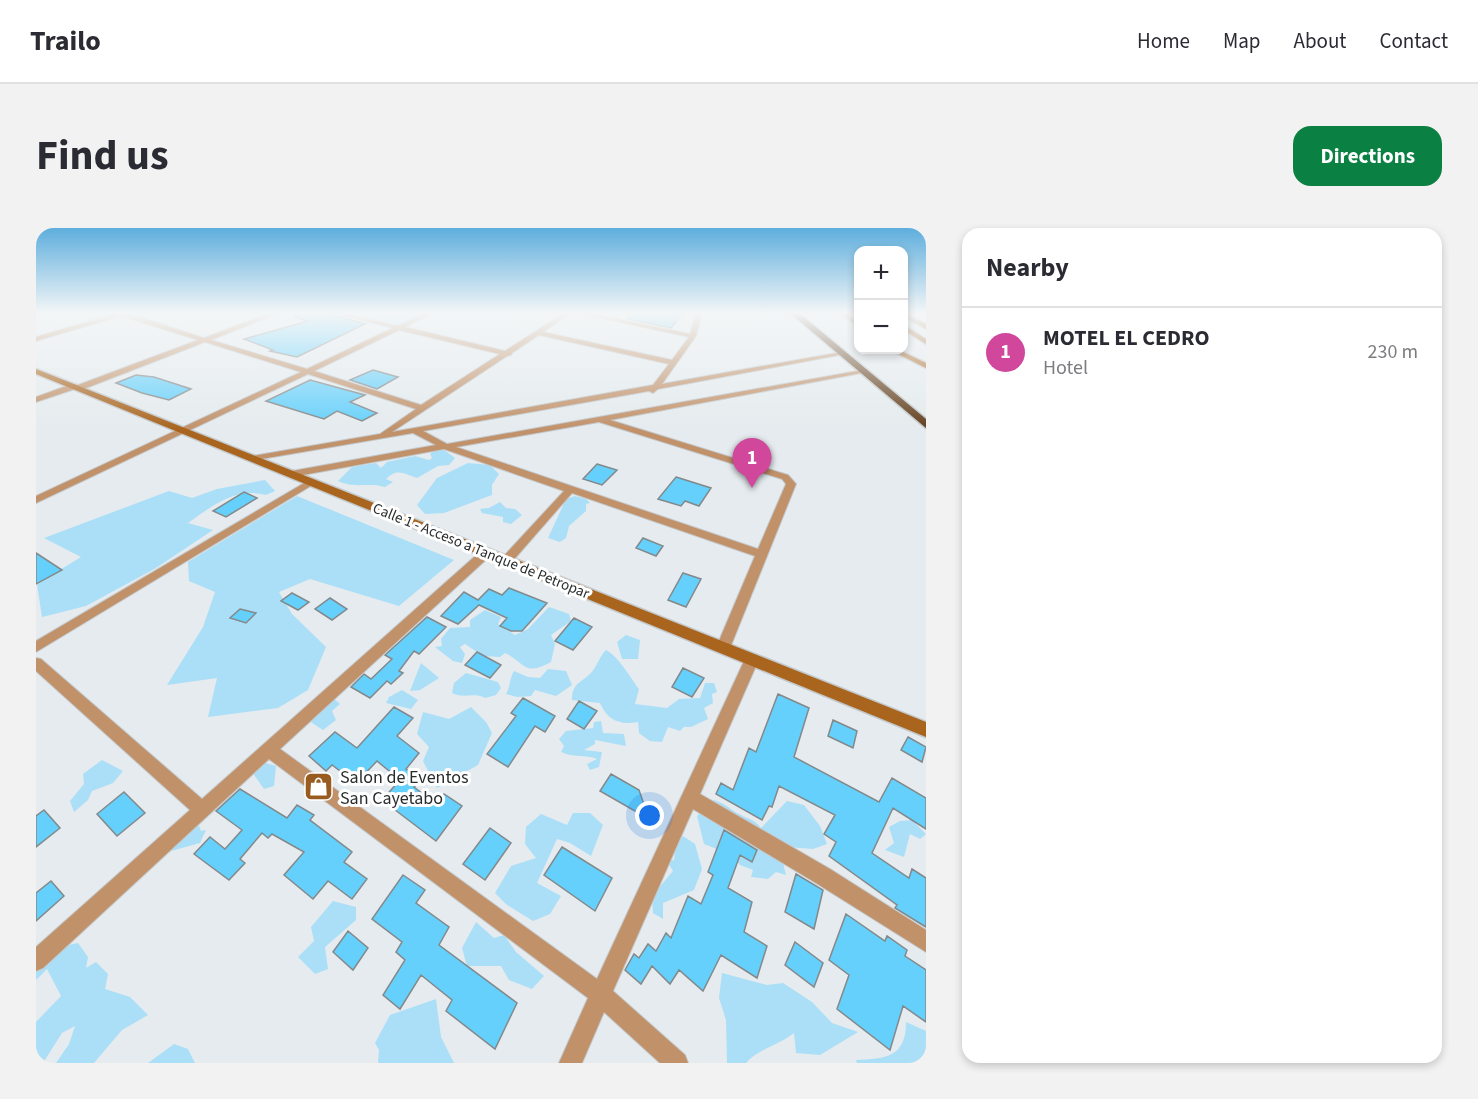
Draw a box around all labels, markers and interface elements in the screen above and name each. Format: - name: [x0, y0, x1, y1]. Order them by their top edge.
- text: Trailo: [30, 21, 101, 61]
- text: Home: [1137, 26, 1190, 56]
- text: Map: [1223, 26, 1261, 56]
- text: About: [1294, 26, 1346, 56]
- text: Contact: [1379, 26, 1448, 56]
- text: Find us: [36, 126, 169, 186]
- button: Directions: [1293, 126, 1442, 186]
- map controls: [854, 246, 908, 354]
- button: +: [854, 246, 908, 300]
- text: Nearby: [986, 249, 1069, 286]
- button: −: [854, 300, 908, 354]
- text: MOTEL EL CEDRO: [1043, 322, 1210, 354]
- text: 1: [1000, 338, 1011, 366]
- text: 230 m: [1368, 338, 1418, 366]
- text: Hotel: [1043, 354, 1088, 382]
- pin: 1: [732, 438, 772, 488]
- street label: Calle 1 - Acceso a Tanque de Petropar: [370, 498, 593, 604]
- place label: Salon de Eventos San Cayetabo: [340, 765, 469, 811]
- shop icon: Salon de Eventos San Cayetabo: [303, 771, 335, 803]
- your location: [635, 801, 664, 830]

